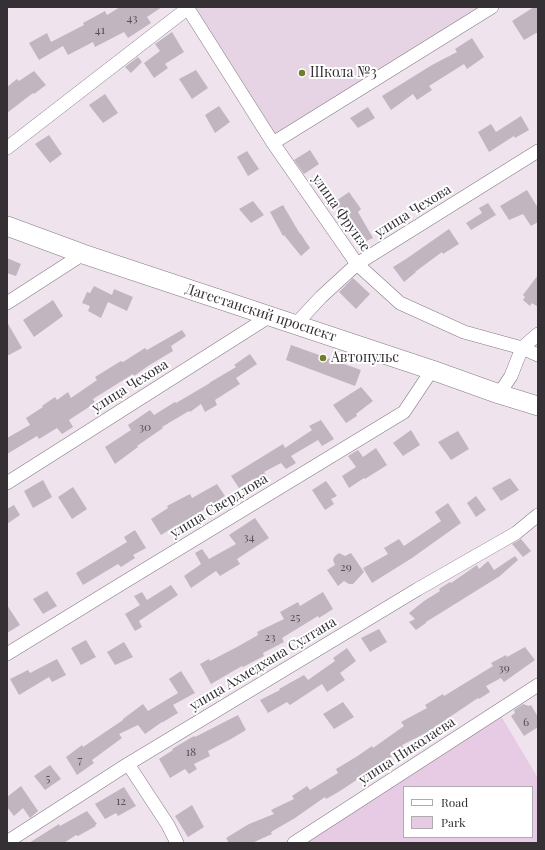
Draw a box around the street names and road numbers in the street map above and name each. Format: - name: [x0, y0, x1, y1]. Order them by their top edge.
- street label: улица Фрунзе: [308, 171, 374, 255]
- street label: улица Чехова: [372, 181, 454, 241]
- street label: Дагестанский проспект: [183, 281, 339, 345]
- street label: улица Чехова: [89, 356, 171, 416]
- street label: улица Свердлова: [167, 470, 271, 542]
- street label: улица Ахмедхана Султана: [187, 614, 339, 714]
- street label: улица Николаева: [356, 714, 458, 788]

